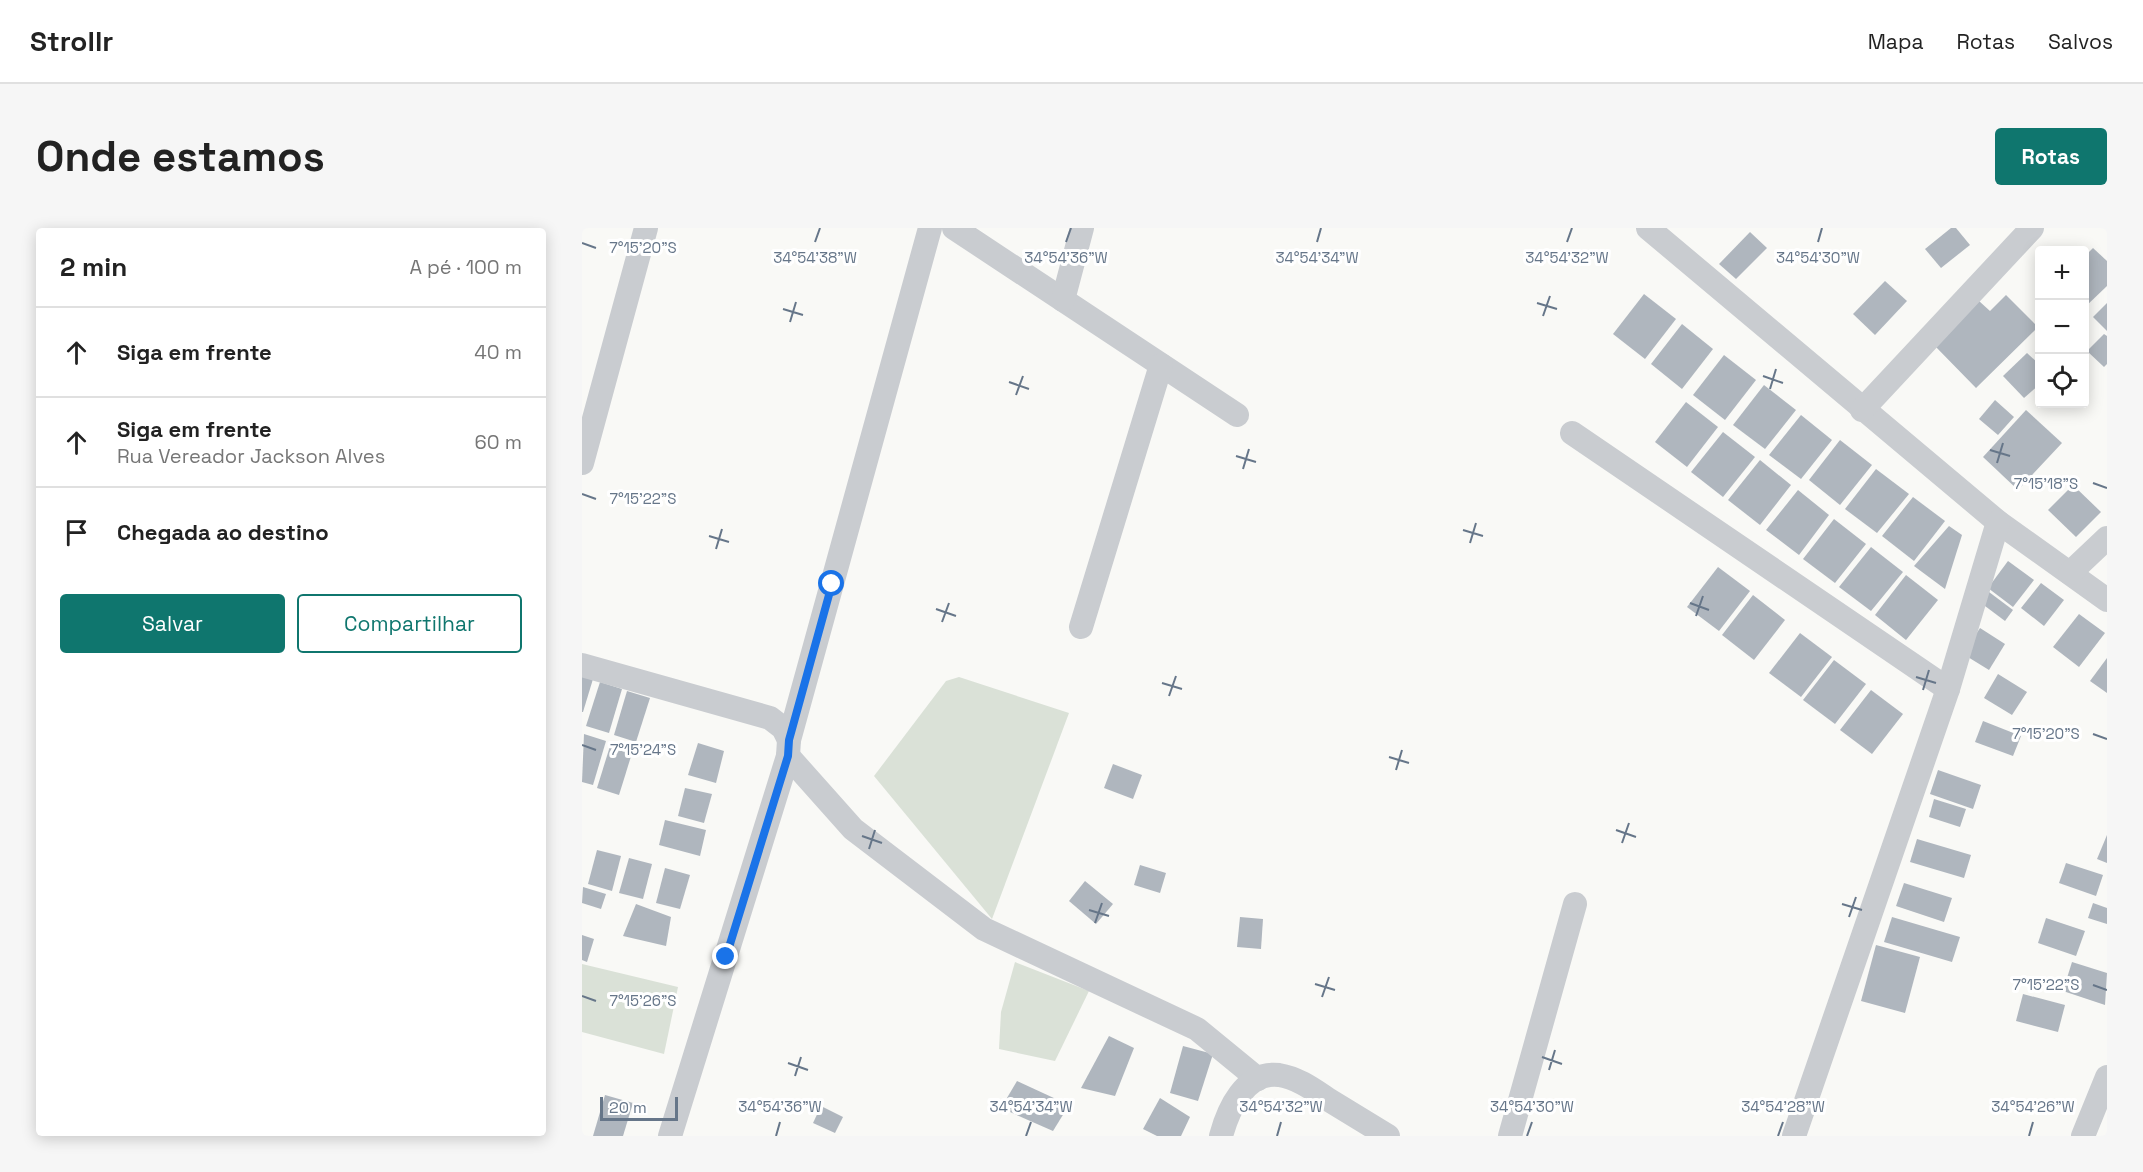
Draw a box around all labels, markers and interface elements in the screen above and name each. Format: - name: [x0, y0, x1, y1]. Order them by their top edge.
- text: Strollr: [30, 23, 113, 59]
- text: Mapa: [1868, 28, 1923, 55]
- text: Rotas: [1956, 28, 2015, 55]
- text: Salvos: [2048, 28, 2113, 55]
- button: Rotas: [1995, 128, 2107, 185]
- text: Onde estamos: [36, 130, 325, 183]
- text: 7°15'20"S: [609, 238, 677, 257]
- map controls: [2035, 246, 2089, 408]
- button: +: [2035, 246, 2089, 300]
- text: 34°54'38"W: [773, 248, 857, 267]
- text: 34°54'36"W: [1024, 248, 1108, 267]
- text: 34°54'34"W: [1275, 248, 1359, 267]
- text: 34°54'32"W: [1525, 248, 1609, 267]
- text: 34°54'30"W: [1776, 248, 1860, 267]
- text: 2 min: [60, 250, 127, 284]
- text: A pé · 100 m: [409, 254, 522, 280]
- button: −: [2035, 300, 2089, 354]
- icon: ahead: [60, 336, 93, 369]
- text: Siga em frente: [117, 338, 272, 366]
- text: 40 m: [474, 339, 522, 365]
- button: locate: [2035, 354, 2089, 408]
- text: Siga em frente: [117, 415, 272, 443]
- icon: ahead: [60, 426, 93, 459]
- text: 60 m: [475, 429, 522, 455]
- text: Rua Vereador Jackson Alves: [117, 443, 385, 469]
- text: 7°15'18"S: [2014, 474, 2078, 493]
- text: 7°15'22"S: [610, 489, 676, 508]
- icon: arrive: [60, 516, 93, 549]
- text: Chegada ao destino: [117, 518, 329, 546]
- route start: [818, 570, 844, 596]
- button: Salvar: [60, 594, 285, 653]
- button: Compartilhar: [297, 594, 522, 653]
- text: 7°15'20"S: [2012, 724, 2080, 743]
- text: 7°15'24"S: [610, 740, 676, 759]
- route end: [712, 943, 738, 969]
- text: 7°15'22"S: [2013, 975, 2079, 994]
- text: 7°15'26"S: [610, 991, 677, 1010]
- scale bar: [600, 1094, 678, 1122]
- text: 20 m: [609, 1097, 647, 1118]
- text: 34°54'36"W: [738, 1097, 822, 1116]
- text: 34°54'34"W: [989, 1097, 1073, 1116]
- text: 34°54'32"W: [1239, 1097, 1323, 1116]
- text: 34°54'30"W: [1490, 1097, 1574, 1116]
- text: 34°54'28"W: [1741, 1097, 1825, 1116]
- text: 34°54'26"W: [1991, 1097, 2075, 1116]

